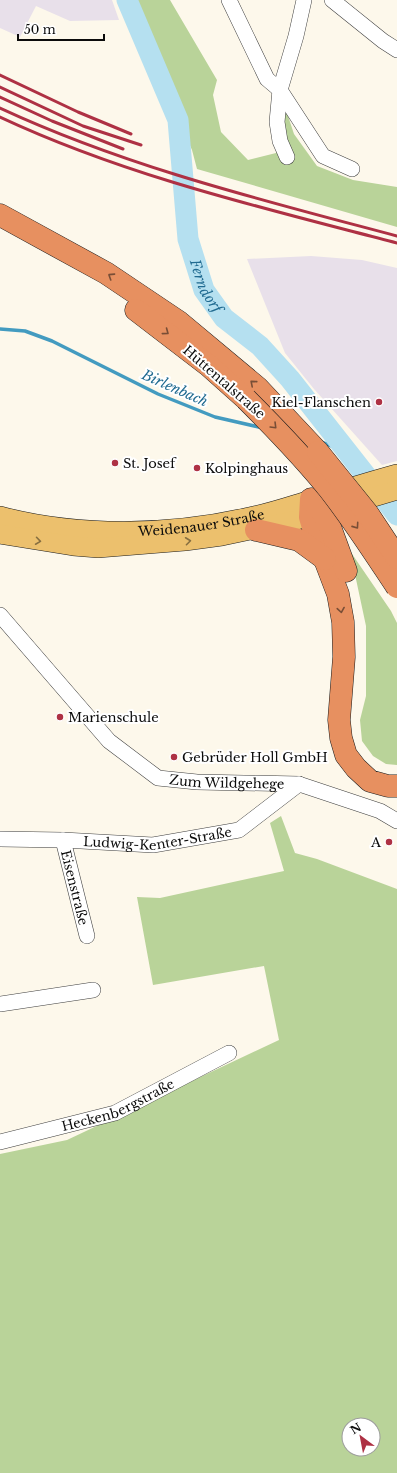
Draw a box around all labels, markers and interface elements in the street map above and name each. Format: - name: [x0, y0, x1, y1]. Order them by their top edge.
- scale bar: [18, 16, 104, 42]
- text: 50 m: [24, 22, 56, 37]
- water label: Ferndorf: [186, 256, 228, 319]
- one-way arrow: [109, 274, 116, 281]
- one-way arrow: [162, 327, 169, 334]
- street label: Hüttentalstraße: [179, 342, 269, 422]
- water label: Birlenbach: [138, 365, 211, 411]
- one-way arrow: [250, 381, 257, 388]
- place label: Kiel-Flanschen: [272, 394, 371, 411]
- marker: Kiel-Flanschen: [374, 397, 384, 407]
- one-way arrow: [269, 421, 277, 429]
- place label: St. Josef: [123, 455, 177, 472]
- marker: St. Josef: [110, 458, 120, 468]
- place label: Kolpinghaus: [205, 460, 288, 477]
- marker: Kolpinghaus: [192, 463, 202, 473]
- street label: Weidenauer Straße: [137, 505, 266, 539]
- one-way arrow: [351, 522, 358, 529]
- one-way arrow: [35, 536, 41, 545]
- one-way arrow: [185, 536, 191, 545]
- one-way arrow: [336, 607, 345, 613]
- place label: Marienschule: [68, 709, 159, 726]
- marker: Marienschule: [55, 712, 65, 722]
- place label: Gebrüder Holl GmbH: [182, 749, 328, 766]
- marker: Gebrüder Holl GmbH: [169, 752, 179, 762]
- street label: Zum Wildgehege: [168, 771, 285, 792]
- street label: Ludwig-Kenter-Straße: [83, 823, 233, 854]
- place label: A: [370, 834, 382, 851]
- marker: A: [384, 837, 394, 847]
- street label: Eisenstraße: [57, 848, 92, 927]
- street label: Heckenbergstraße: [60, 1075, 177, 1135]
- north arrow: [341, 1417, 381, 1457]
- text: N: [348, 1419, 364, 1437]

